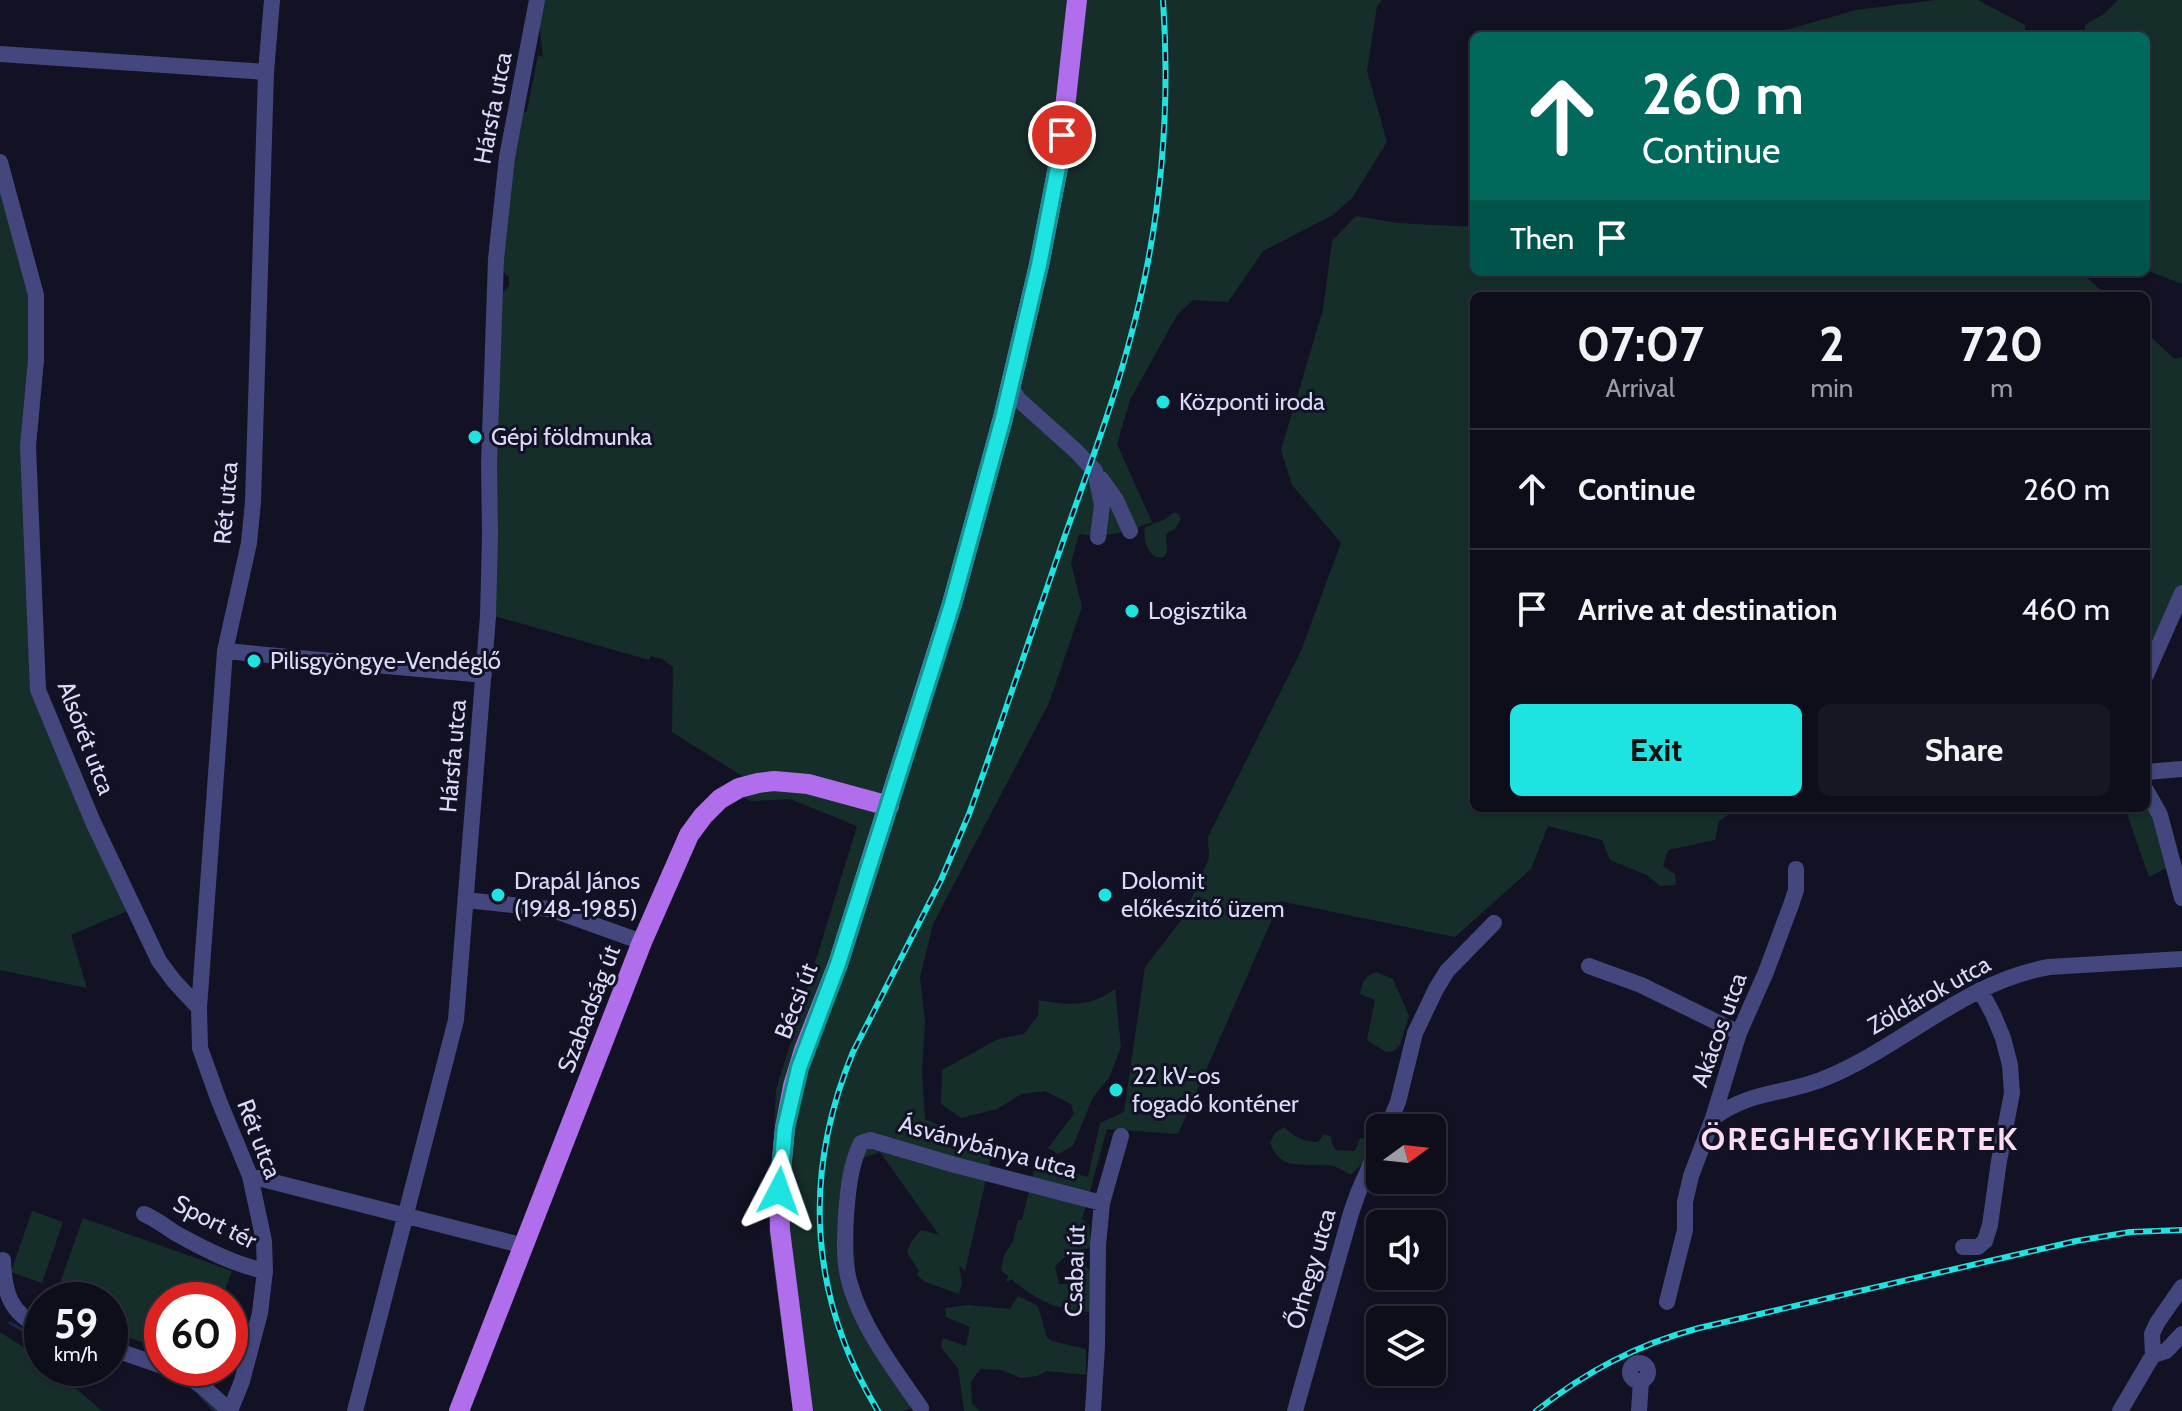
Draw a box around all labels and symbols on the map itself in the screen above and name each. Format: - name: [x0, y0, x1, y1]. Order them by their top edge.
- street label: Hársfa utca: [467, 49, 518, 166]
- pin: [1028, 101, 1096, 169]
- place label: Központi iroda: [1179, 387, 1325, 416]
- marker: Központi iroda: [1154, 393, 1172, 411]
- place label: Gépi földmunka: [491, 422, 653, 451]
- marker: Gépi földmunka: [466, 428, 484, 446]
- street label: Rét utca: [207, 460, 244, 545]
- place label: Logisztika: [1148, 596, 1248, 625]
- marker: Logisztika: [1123, 602, 1141, 620]
- place label: Pilisgyöngye-Vendéglő: [270, 646, 501, 675]
- marker: Pilisgyöngye-Vendéglő: [245, 652, 263, 670]
- street label: Alsórét utca: [52, 677, 122, 799]
- street label: Hársfa utca: [433, 698, 472, 814]
- place label: Drapál János (1948-1985): [514, 866, 640, 923]
- place label: Dolomit előkészitő üzem: [1121, 866, 1285, 923]
- marker: Drapál János (1948-1985): [489, 886, 507, 904]
- marker: Dolomit előkészitő üzem: [1096, 886, 1114, 904]
- street label: Szabadság út: [551, 941, 626, 1077]
- street label: Zöldárok utca: [1862, 949, 1996, 1040]
- street label: Bécsi út: [768, 959, 823, 1043]
- street label: Akácos utca: [1685, 968, 1753, 1091]
- place label: 22 kV-os fogadó konténer: [1132, 1061, 1299, 1118]
- marker: 22 kV-os fogadó konténer: [1107, 1081, 1125, 1099]
- street label: Rét utca: [231, 1095, 288, 1183]
- street label: Ásványbánya utca: [896, 1109, 1081, 1184]
- north arrow: [1366, 1114, 1446, 1194]
- district label: ÖREGHEGYIKERTEK: [1701, 1119, 2019, 1158]
- position arrow: [737, 1149, 821, 1233]
- street label: Sport tér: [169, 1188, 262, 1255]
- street label: Őrhegy utca: [1280, 1205, 1342, 1332]
- street label: Csabai út: [1058, 1224, 1091, 1318]
- speed limit sign: 60: [144, 1282, 248, 1386]

